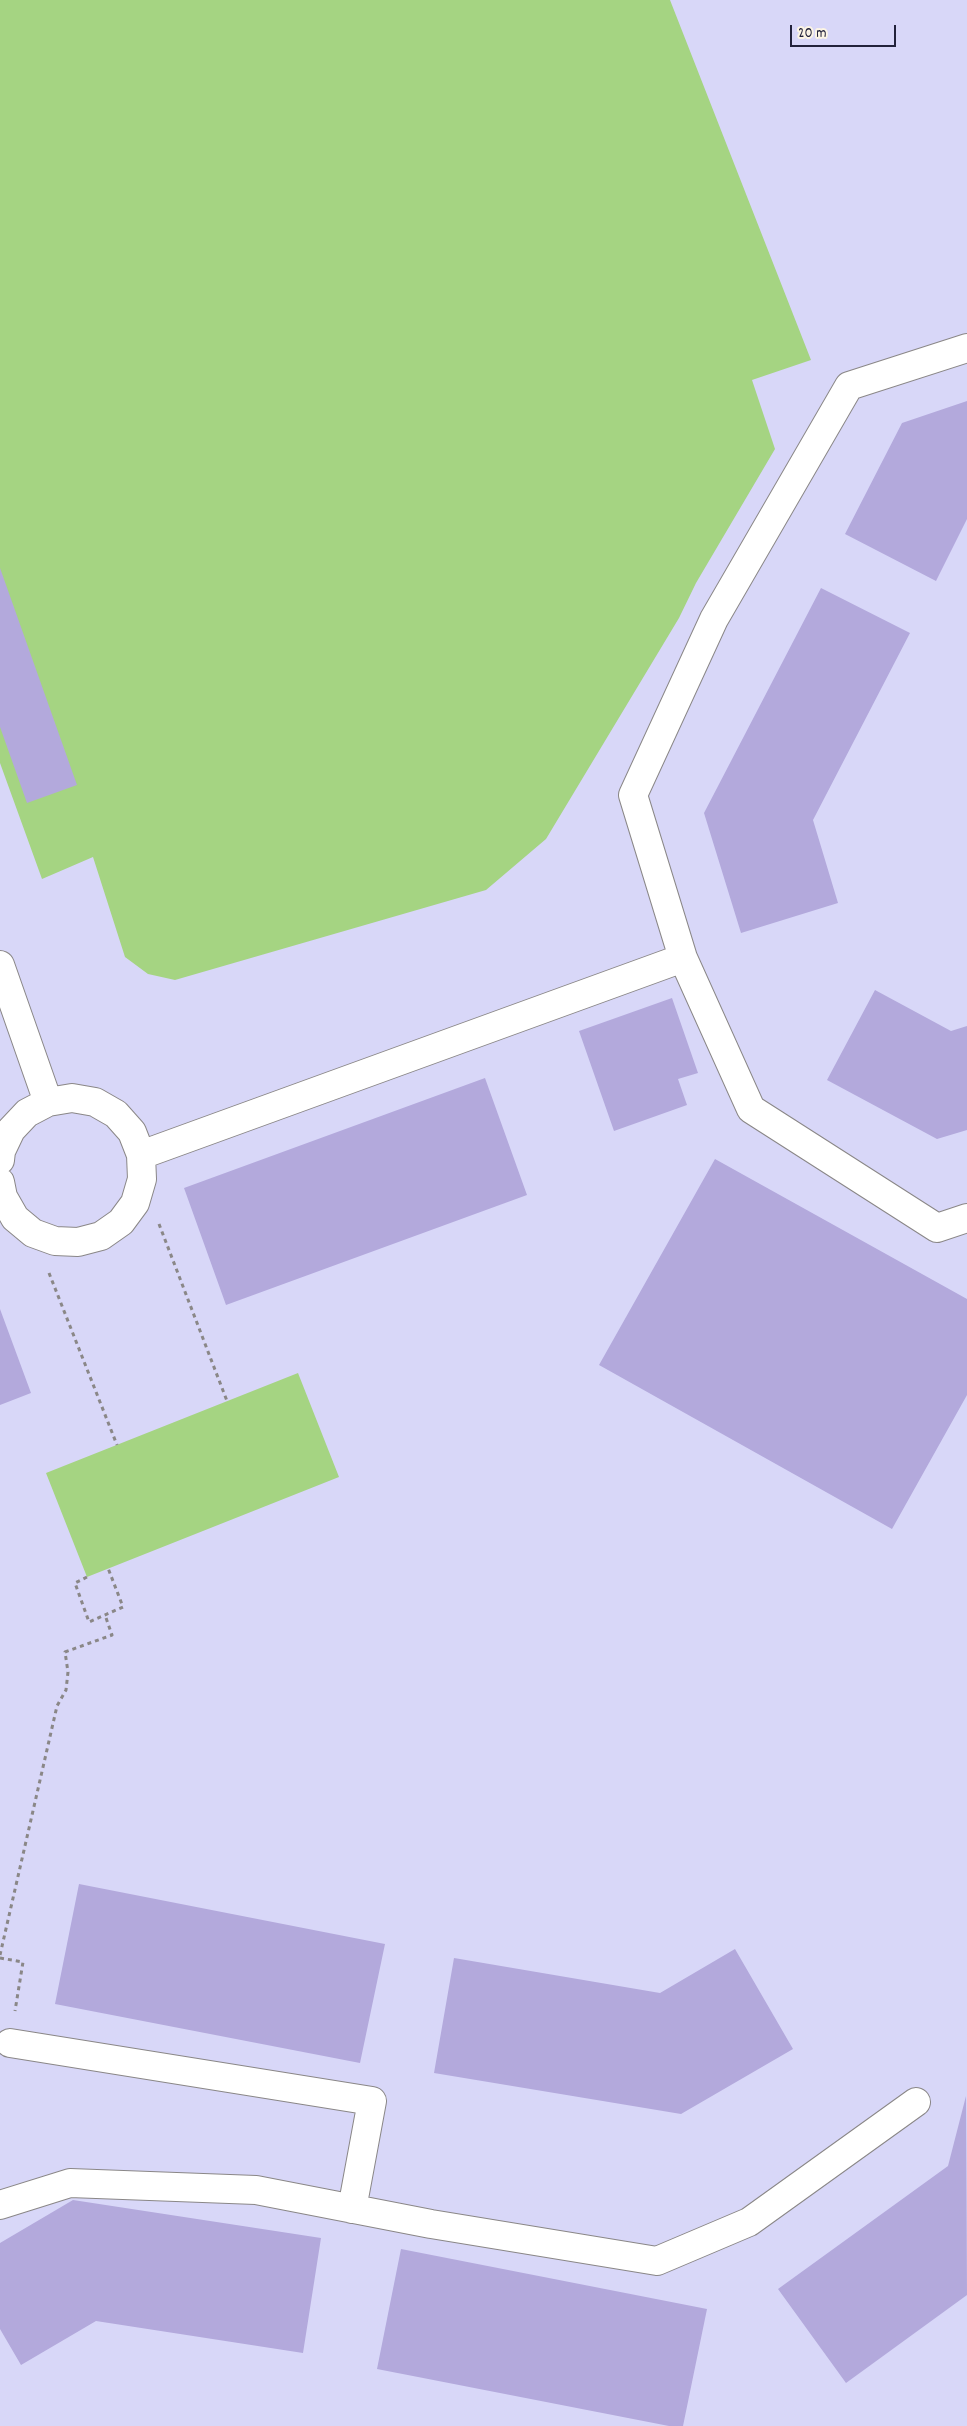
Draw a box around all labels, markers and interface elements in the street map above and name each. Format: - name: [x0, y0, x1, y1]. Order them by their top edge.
- scale bar: [792, 15, 898, 47]
- text: 20 m: [798, 23, 826, 45]

